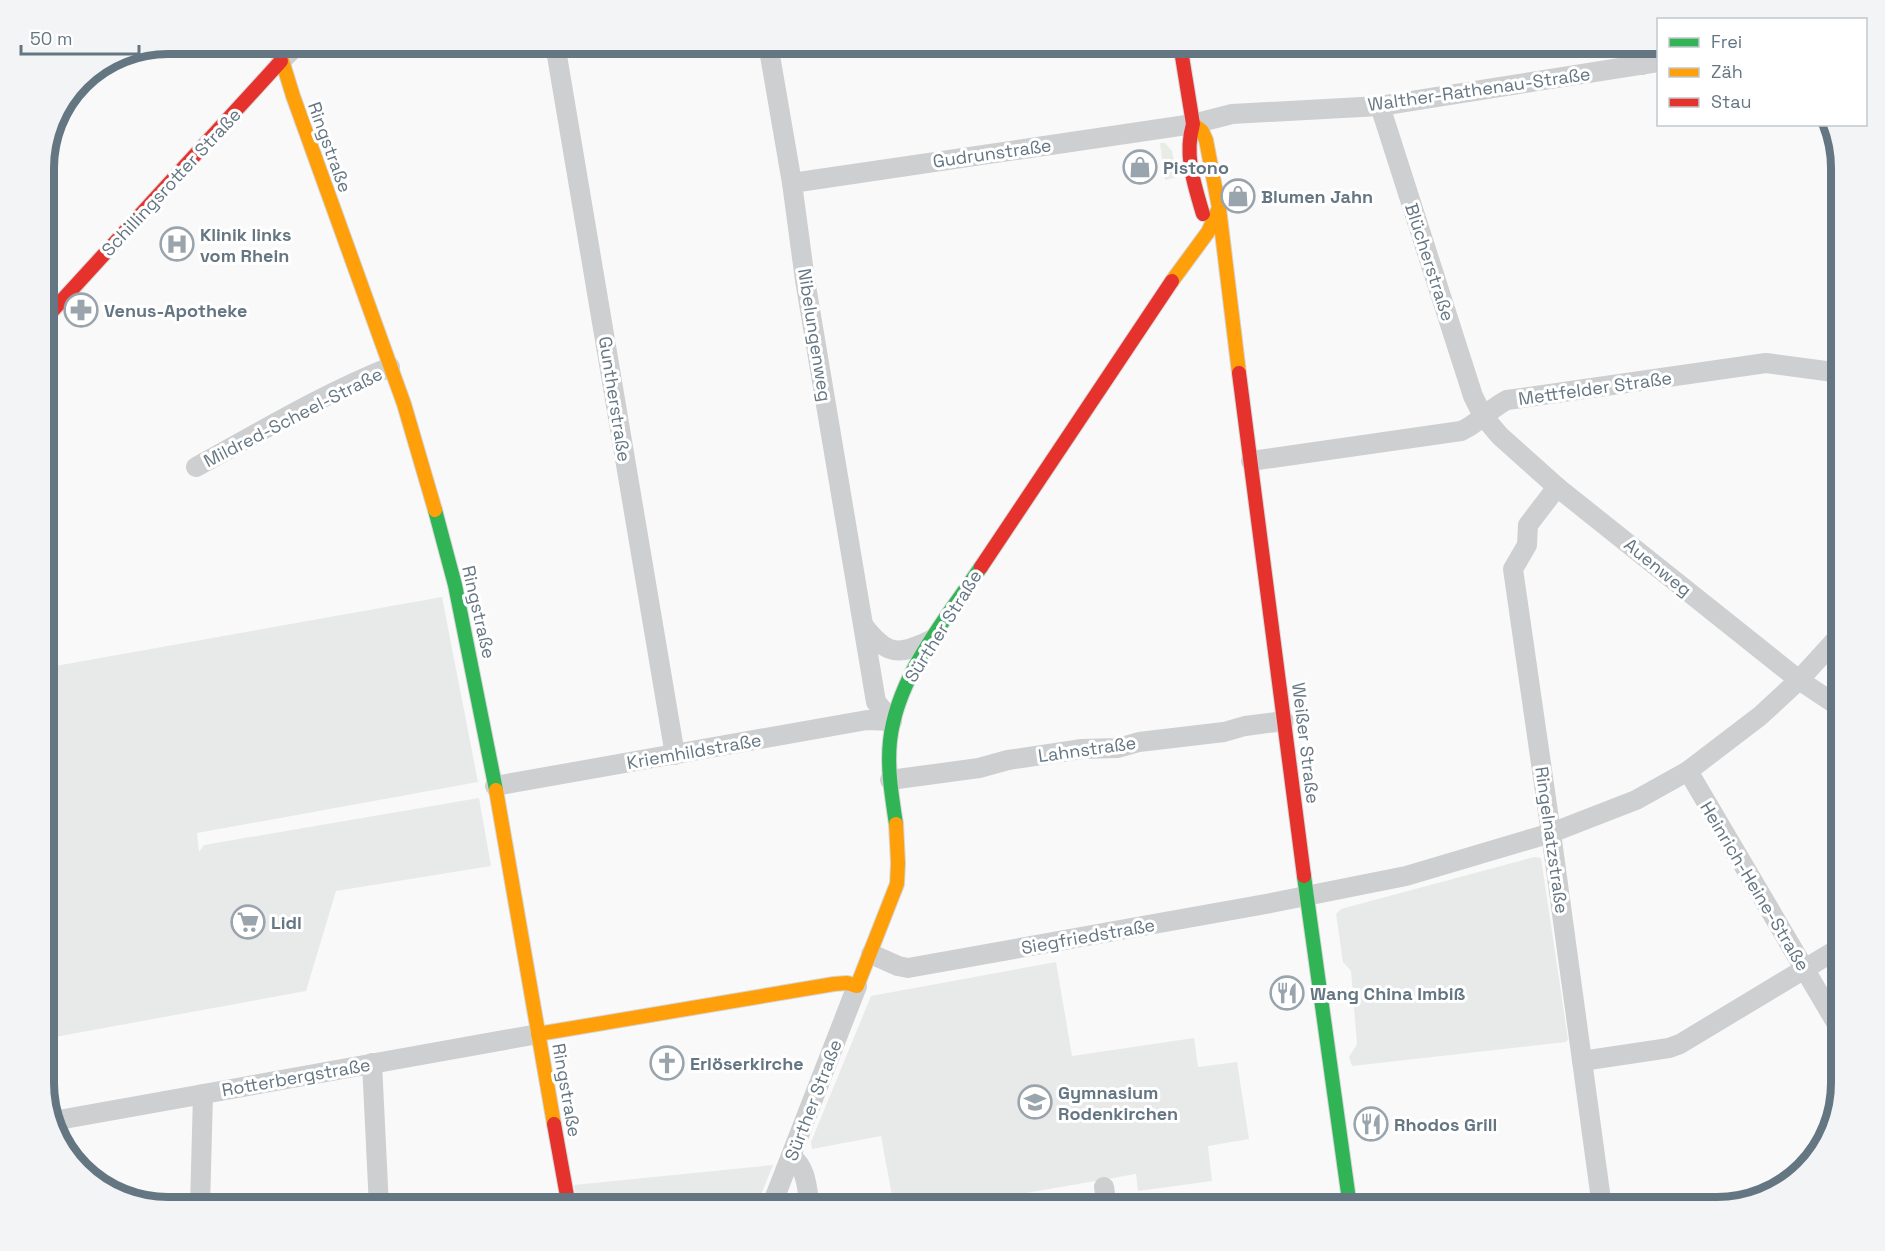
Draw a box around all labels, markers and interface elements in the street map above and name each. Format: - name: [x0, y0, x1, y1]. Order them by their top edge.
- scale bar: [21, 18, 140, 56]
- legend: [1657, 18, 1867, 126]
- text: 50 m: [30, 27, 72, 50]
- text: Frei: [1711, 30, 1742, 53]
- text: Zäh: [1711, 60, 1743, 83]
- street label: Walther-Rathenau-Straße: [1366, 62, 1592, 116]
- text: Stau: [1711, 90, 1751, 113]
- street label: Ringstraße: [303, 99, 357, 195]
- street label: Schillingsrotter Straße: [96, 103, 246, 261]
- street label: Gudrunstraße: [931, 133, 1053, 173]
- shop icon: Pistono: [1122, 149, 1158, 185]
- place label: Pistono: [1163, 156, 1229, 179]
- shop icon: Blumen Jahn: [1220, 178, 1256, 214]
- place label: Blumen Jahn: [1261, 185, 1373, 208]
- street label: Blücherstraße: [1400, 200, 1460, 324]
- place label: Klinik links vom Rhein: [200, 223, 291, 267]
- hospital icon: Klinik links vom Rhein: [159, 226, 195, 262]
- street label: Nibelungenweg: [793, 267, 837, 403]
- pharmacy icon: Venus-Apotheke: [63, 292, 99, 328]
- place label: Venus-Apotheke: [104, 299, 247, 322]
- street label: Guntherstraße: [594, 335, 636, 463]
- street label: Mildred-Scheel-Straße: [200, 362, 386, 472]
- street label: Mettfelder Straße: [1517, 366, 1673, 410]
- street label: Auenweg: [1620, 533, 1696, 601]
- street label: Ringstraße: [457, 563, 501, 661]
- street label: Sürther Straße: [899, 565, 987, 687]
- street label: Weißer Straße: [1287, 681, 1325, 805]
- street label: Kriemhildstraße: [625, 728, 763, 774]
- street label: Lahnstraße: [1037, 731, 1137, 767]
- street label: Ringelnatzstraße: [1530, 765, 1574, 915]
- street label: Heinrich-Heine-Straße: [1695, 797, 1815, 975]
- supermarket icon: Lidl: [230, 904, 266, 940]
- place label: Lidl: [271, 911, 302, 934]
- street label: Siegfriedstraße: [1019, 913, 1157, 959]
- restaurant icon: Wang China Imbiß: [1269, 975, 1305, 1011]
- place label: Wang China Imbiß: [1310, 982, 1466, 1005]
- street label: Sürther Straße: [779, 1036, 847, 1164]
- street label: Ringstraße: [547, 1041, 587, 1139]
- church icon: Erlöserkirche: [649, 1045, 685, 1081]
- place label: Erlöserkirche: [690, 1052, 804, 1075]
- street label: Rotterbergstraße: [220, 1053, 372, 1101]
- place label: Gymnasium Rodenkirchen: [1058, 1081, 1178, 1125]
- school or university icon: Gymnasium Rodenkirchen: [1017, 1084, 1053, 1120]
- restaurant icon: Rhodos Grill: [1353, 1106, 1389, 1142]
- place label: Rhodos Grill: [1394, 1113, 1497, 1136]

